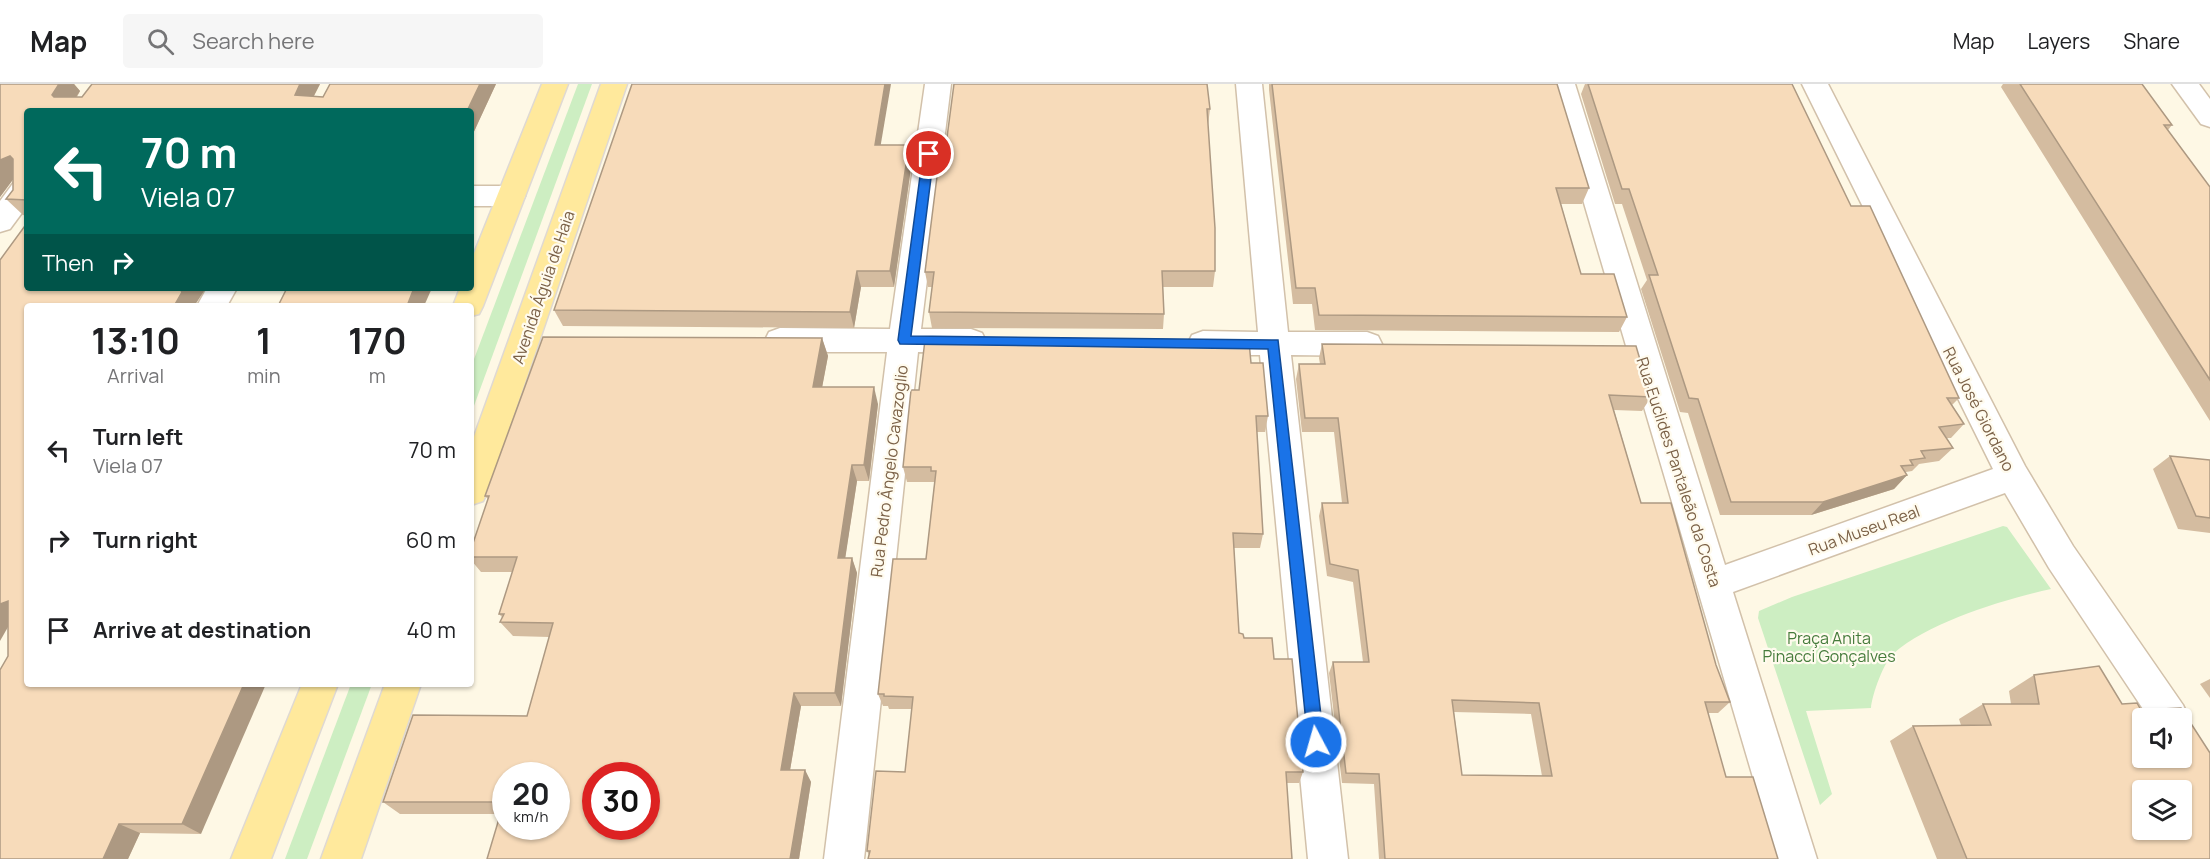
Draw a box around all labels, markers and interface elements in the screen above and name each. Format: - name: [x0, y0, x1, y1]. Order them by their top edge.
- search box: [123, 14, 543, 68]
- text: Map: [30, 22, 87, 60]
- icon: search: [144, 25, 177, 58]
- text: Search here: [192, 26, 315, 56]
- text: Map: [1953, 27, 1994, 55]
- text: Layers: [2027, 27, 2090, 55]
- text: Share: [2123, 27, 2180, 55]
- text: 70 m: [141, 123, 237, 181]
- pin: [903, 128, 954, 179]
- icon: left: [42, 132, 120, 210]
- icon: arrive: [912, 137, 945, 170]
- text: Viela 07: [141, 178, 236, 215]
- street label: Avenida Águia de Haia: [506, 207, 580, 367]
- icon: right: [106, 246, 139, 279]
- text: Then: [42, 248, 94, 278]
- text: 13:10: [91, 316, 180, 365]
- text: 1: [256, 316, 272, 365]
- text: 170: [348, 316, 407, 365]
- street label: Rua José Giordano: [1938, 343, 2020, 475]
- street label: Rua Euclides Pantaleão da Costa: [1631, 354, 1727, 590]
- text: Arrival: [107, 362, 164, 389]
- text: min: [247, 362, 281, 389]
- text: m: [369, 362, 386, 389]
- street label: Rua Pedro Ângelo Cavazoglio: [865, 364, 913, 578]
- text: Turn left: [93, 422, 183, 452]
- icon: left: [42, 434, 75, 467]
- text: 70 m: [408, 435, 456, 465]
- text: Viela 07: [93, 452, 163, 479]
- street label: Rua Museu Real: [1805, 500, 1923, 560]
- icon: right: [42, 524, 75, 557]
- text: Turn right: [93, 525, 198, 555]
- text: 60 m: [406, 525, 456, 555]
- icon: arrive: [42, 614, 75, 647]
- text: Arrive at destination: [93, 615, 311, 645]
- text: 40 m: [407, 615, 456, 645]
- park label: Praça Anita Pinacci Gonçalves: [1762, 627, 1896, 667]
- map controls: [2132, 708, 2192, 840]
- button: sound: [2132, 708, 2192, 768]
- position arrow: [1284, 710, 1348, 774]
- speed limit sign: 30: [582, 762, 660, 840]
- text: 20: [512, 773, 550, 814]
- button: layers: [2132, 780, 2192, 840]
- text: km/h: [514, 806, 548, 827]

